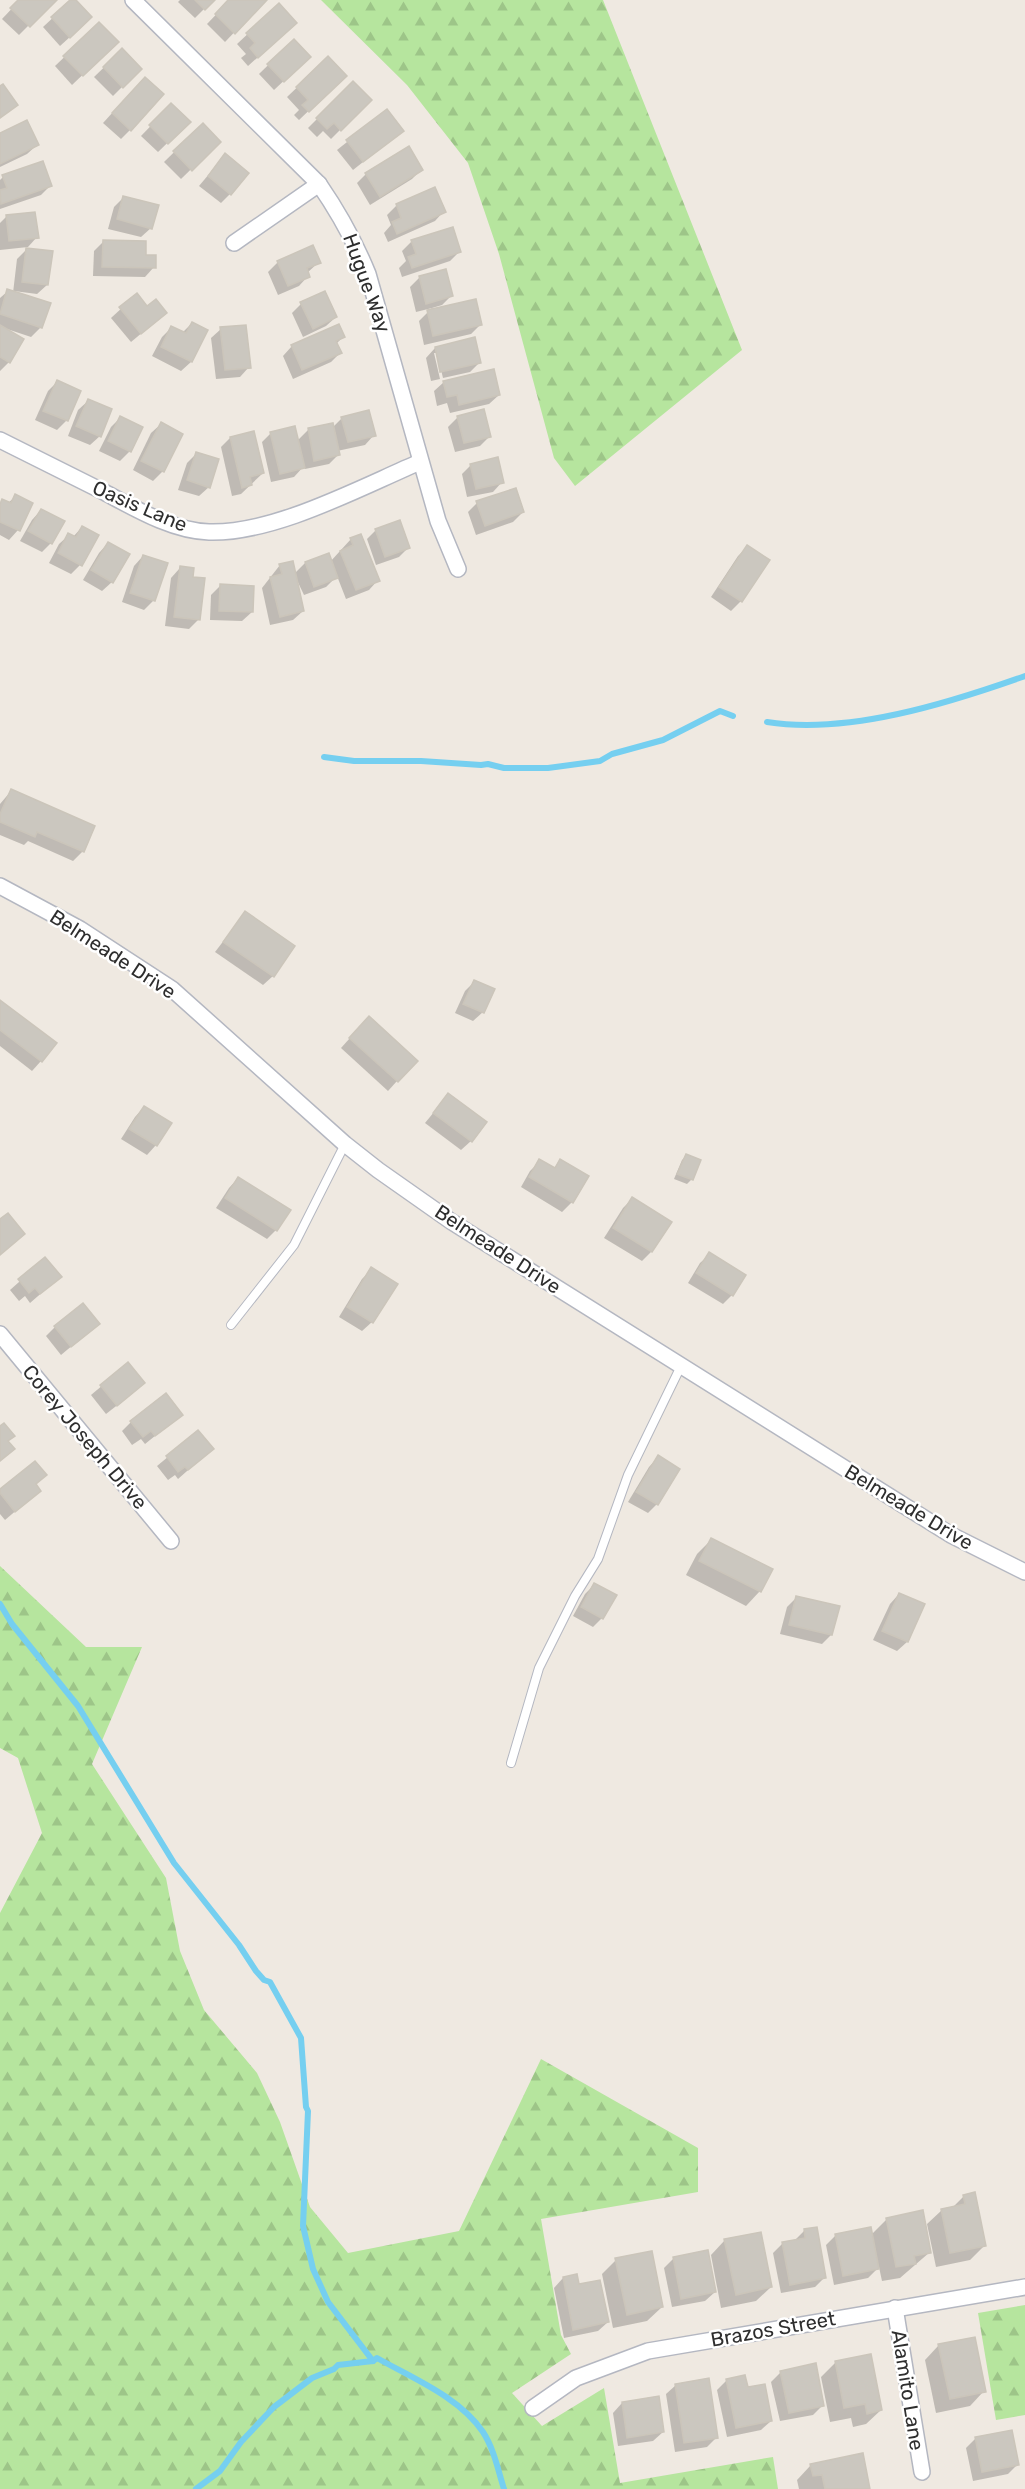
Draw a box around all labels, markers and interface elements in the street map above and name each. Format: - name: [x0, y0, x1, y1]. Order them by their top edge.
- street label: Hugue Way: [338, 230, 396, 336]
- street label: Oasis Lane: [89, 475, 191, 537]
- street label: Belmeade Drive: [45, 904, 181, 1004]
- street label: Belmeade Drive: [430, 1199, 566, 1299]
- street label: Corey Joseph Drive: [18, 1360, 152, 1514]
- street label: Belmeade Drive: [840, 1459, 978, 1555]
- street label: Brazos Street: [709, 2306, 837, 2352]
- street label: Alamito Lane: [887, 2328, 929, 2452]

